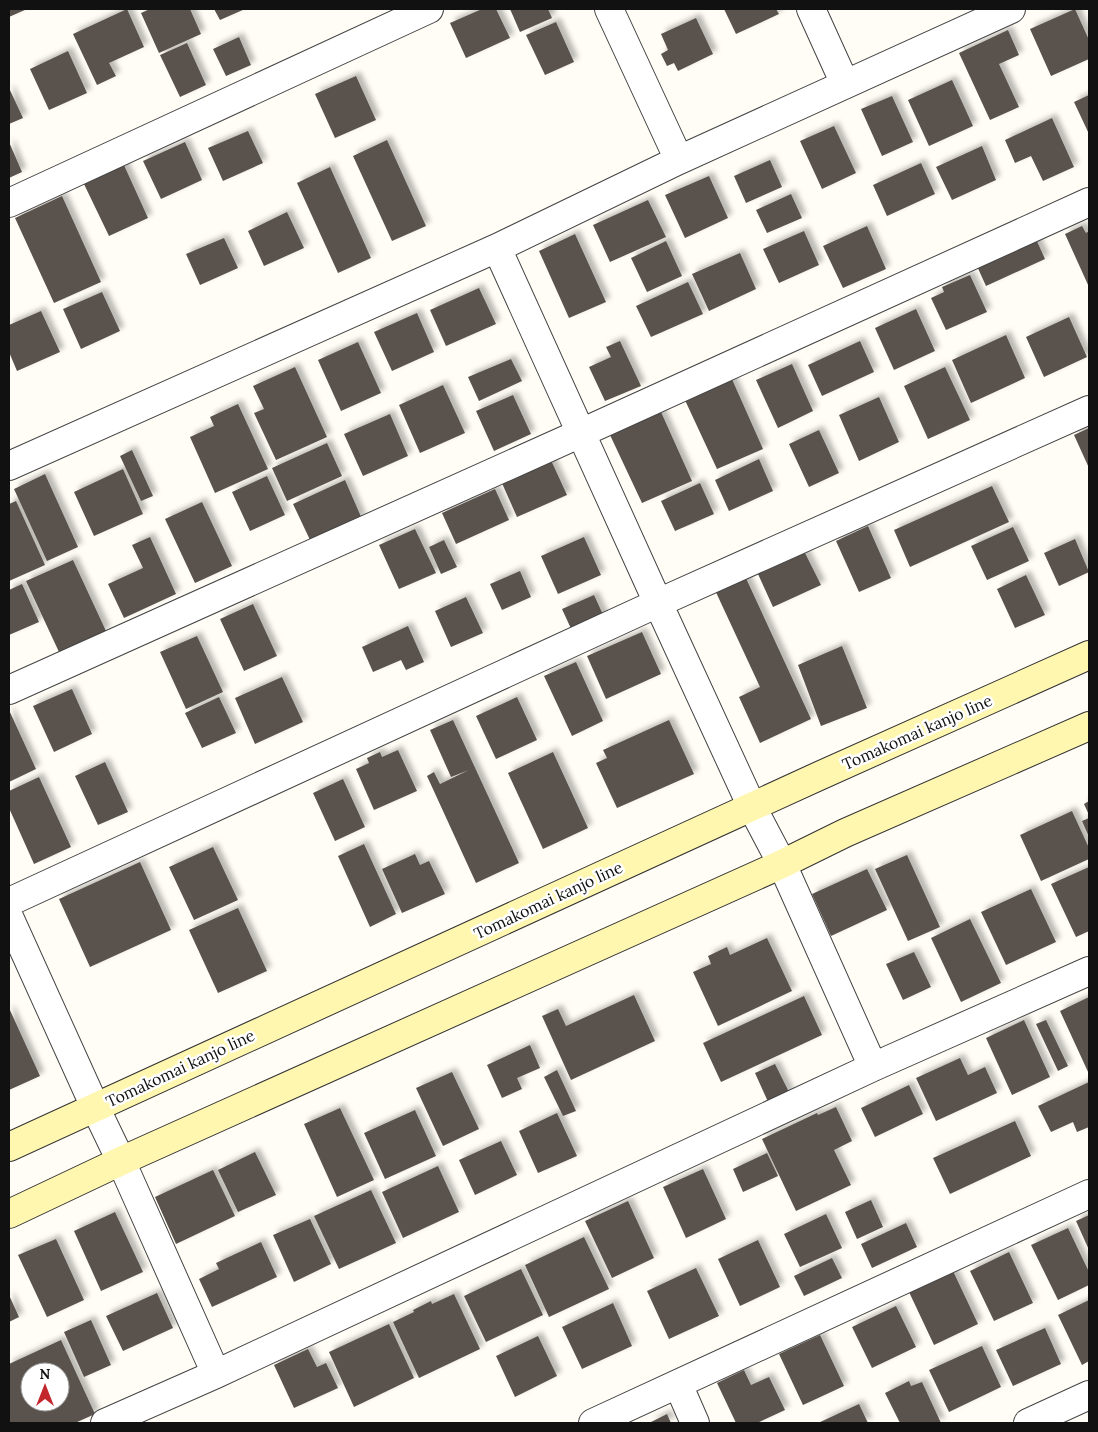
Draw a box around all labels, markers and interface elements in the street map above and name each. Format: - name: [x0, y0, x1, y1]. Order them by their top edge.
- street label: Tomakomai kanjo line: [839, 690, 995, 774]
- street label: Tomakomai kanjo line: [470, 857, 626, 943]
- street label: Tomakomai kanjo line: [102, 1025, 258, 1111]
- north arrow: [20, 1362, 70, 1412]
- text: N: [40, 1365, 51, 1383]

